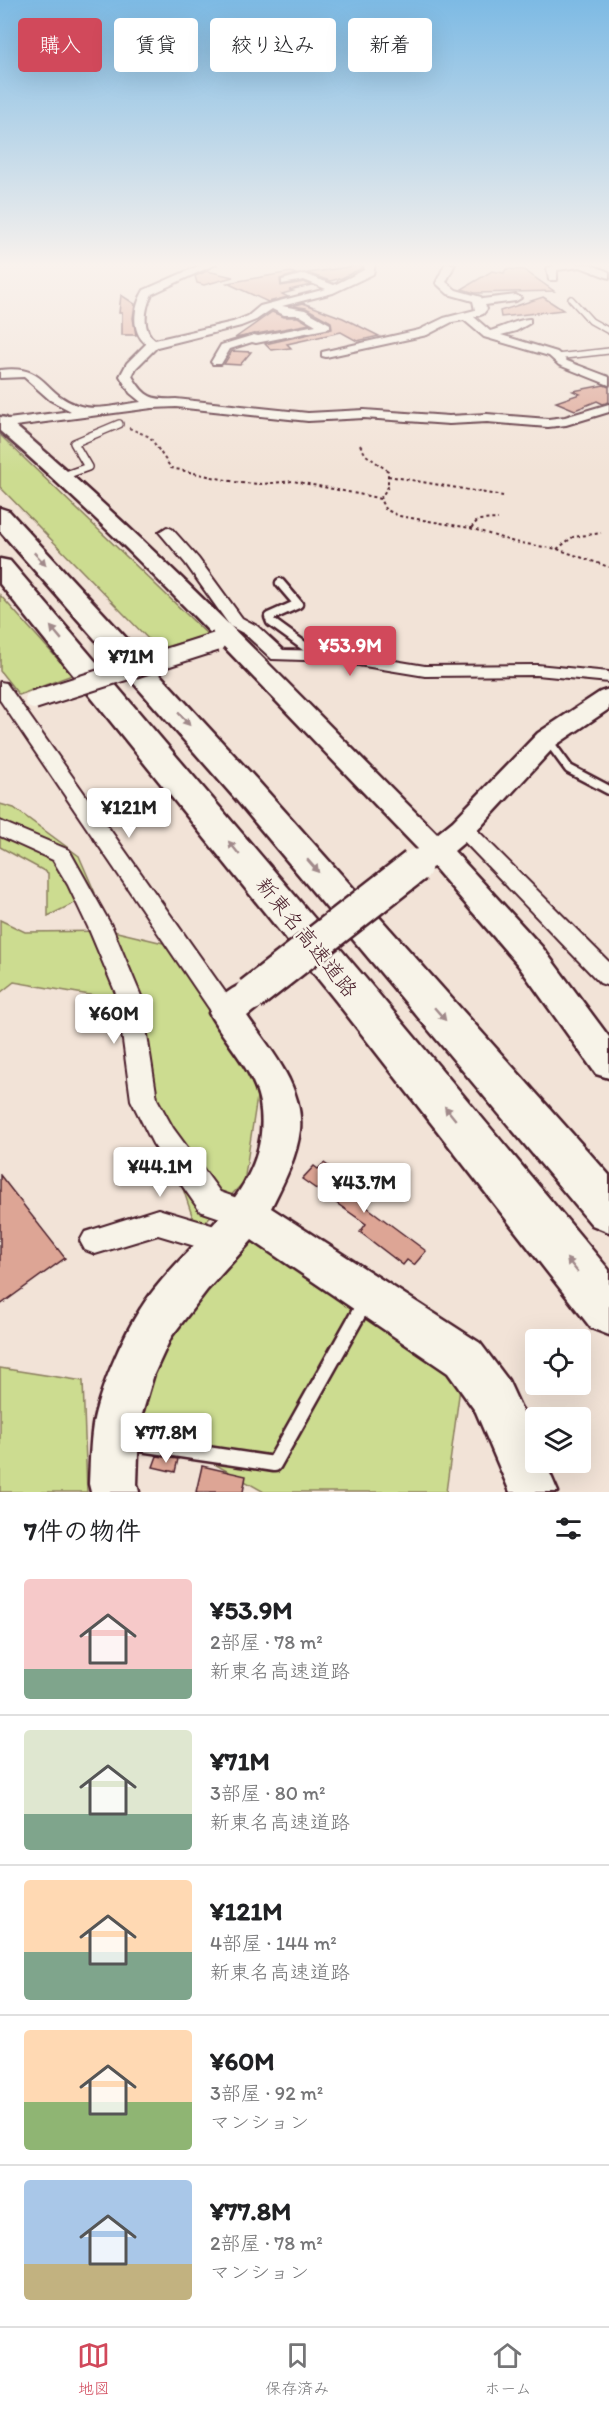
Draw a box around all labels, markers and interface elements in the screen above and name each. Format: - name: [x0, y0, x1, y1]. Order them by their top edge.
- chip: 購入: [18, 18, 102, 72]
- chip: 賃貸: [114, 18, 198, 72]
- chip: 絞り込み: [210, 18, 336, 72]
- chip: 新着: [348, 18, 432, 72]
- one-way arrow: [33, 551, 47, 566]
- one-way arrow: [50, 626, 63, 641]
- pin: ¥53.9M: [301, 626, 399, 677]
- text: ¥53.9M: [318, 633, 382, 657]
- pin: ¥71M: [95, 637, 167, 688]
- text: ¥71M: [108, 644, 154, 668]
- one-way arrow: [177, 712, 191, 727]
- pin: ¥121M: [87, 788, 171, 839]
- text: ¥121M: [101, 795, 157, 819]
- one-way arrow: [228, 841, 241, 856]
- one-way arrow: [306, 858, 319, 874]
- street label: 新東名高速道路: [251, 872, 363, 1002]
- pin: ¥60M: [78, 994, 150, 1045]
- text: ¥60M: [89, 1001, 139, 1025]
- one-way arrow: [433, 1006, 447, 1021]
- one-way arrow: [444, 1106, 457, 1121]
- pin: ¥44.1M: [111, 1147, 209, 1198]
- text: ¥44.1M: [127, 1154, 193, 1178]
- pin: ¥43.7M: [315, 1163, 413, 1214]
- text: ¥43.7M: [332, 1170, 396, 1194]
- one-way arrow: [566, 1257, 579, 1273]
- map controls: [525, 1329, 591, 1473]
- button: locate: [525, 1329, 591, 1395]
- button: layers: [525, 1407, 591, 1473]
- pin: ¥77.8M: [117, 1413, 215, 1464]
- text: ¥77.8M: [135, 1420, 197, 1444]
- icon: filters: [552, 1512, 585, 1545]
- text: 7件の物件: [24, 1515, 141, 1547]
- text: ¥53.9M: [210, 1594, 293, 1626]
- icon: home: [72, 1603, 144, 1675]
- text: 2部屋 · 78 m²: [210, 1630, 323, 1654]
- text: 新東名高速道路: [210, 1659, 350, 1683]
- text: ¥71M: [210, 1745, 270, 1777]
- icon: home: [72, 1754, 144, 1826]
- text: 3部屋 · 80 m²: [210, 1781, 326, 1805]
- text: 新東名高速道路: [210, 1810, 350, 1834]
- text: ¥121M: [210, 1895, 283, 1927]
- icon: home: [72, 1904, 144, 1976]
- text: 4部屋 · 144 m²: [210, 1931, 337, 1955]
- text: 新東名高速道路: [210, 1960, 350, 1984]
- text: ¥60M: [210, 2045, 275, 2077]
- icon: home: [72, 2054, 144, 2126]
- text: 3部屋 · 92 m²: [210, 2081, 323, 2105]
- text: マンション: [210, 2110, 309, 2134]
- text: ¥77.8M: [210, 2195, 291, 2227]
- icon: home: [72, 2204, 144, 2276]
- text: 2部屋 · 78 m²: [210, 2231, 323, 2255]
- text: マンション: [210, 2260, 309, 2284]
- tab: 地図: [77, 2339, 110, 2399]
- tab: 保存済み: [265, 2339, 329, 2399]
- tab: ホーム: [484, 2339, 532, 2399]

